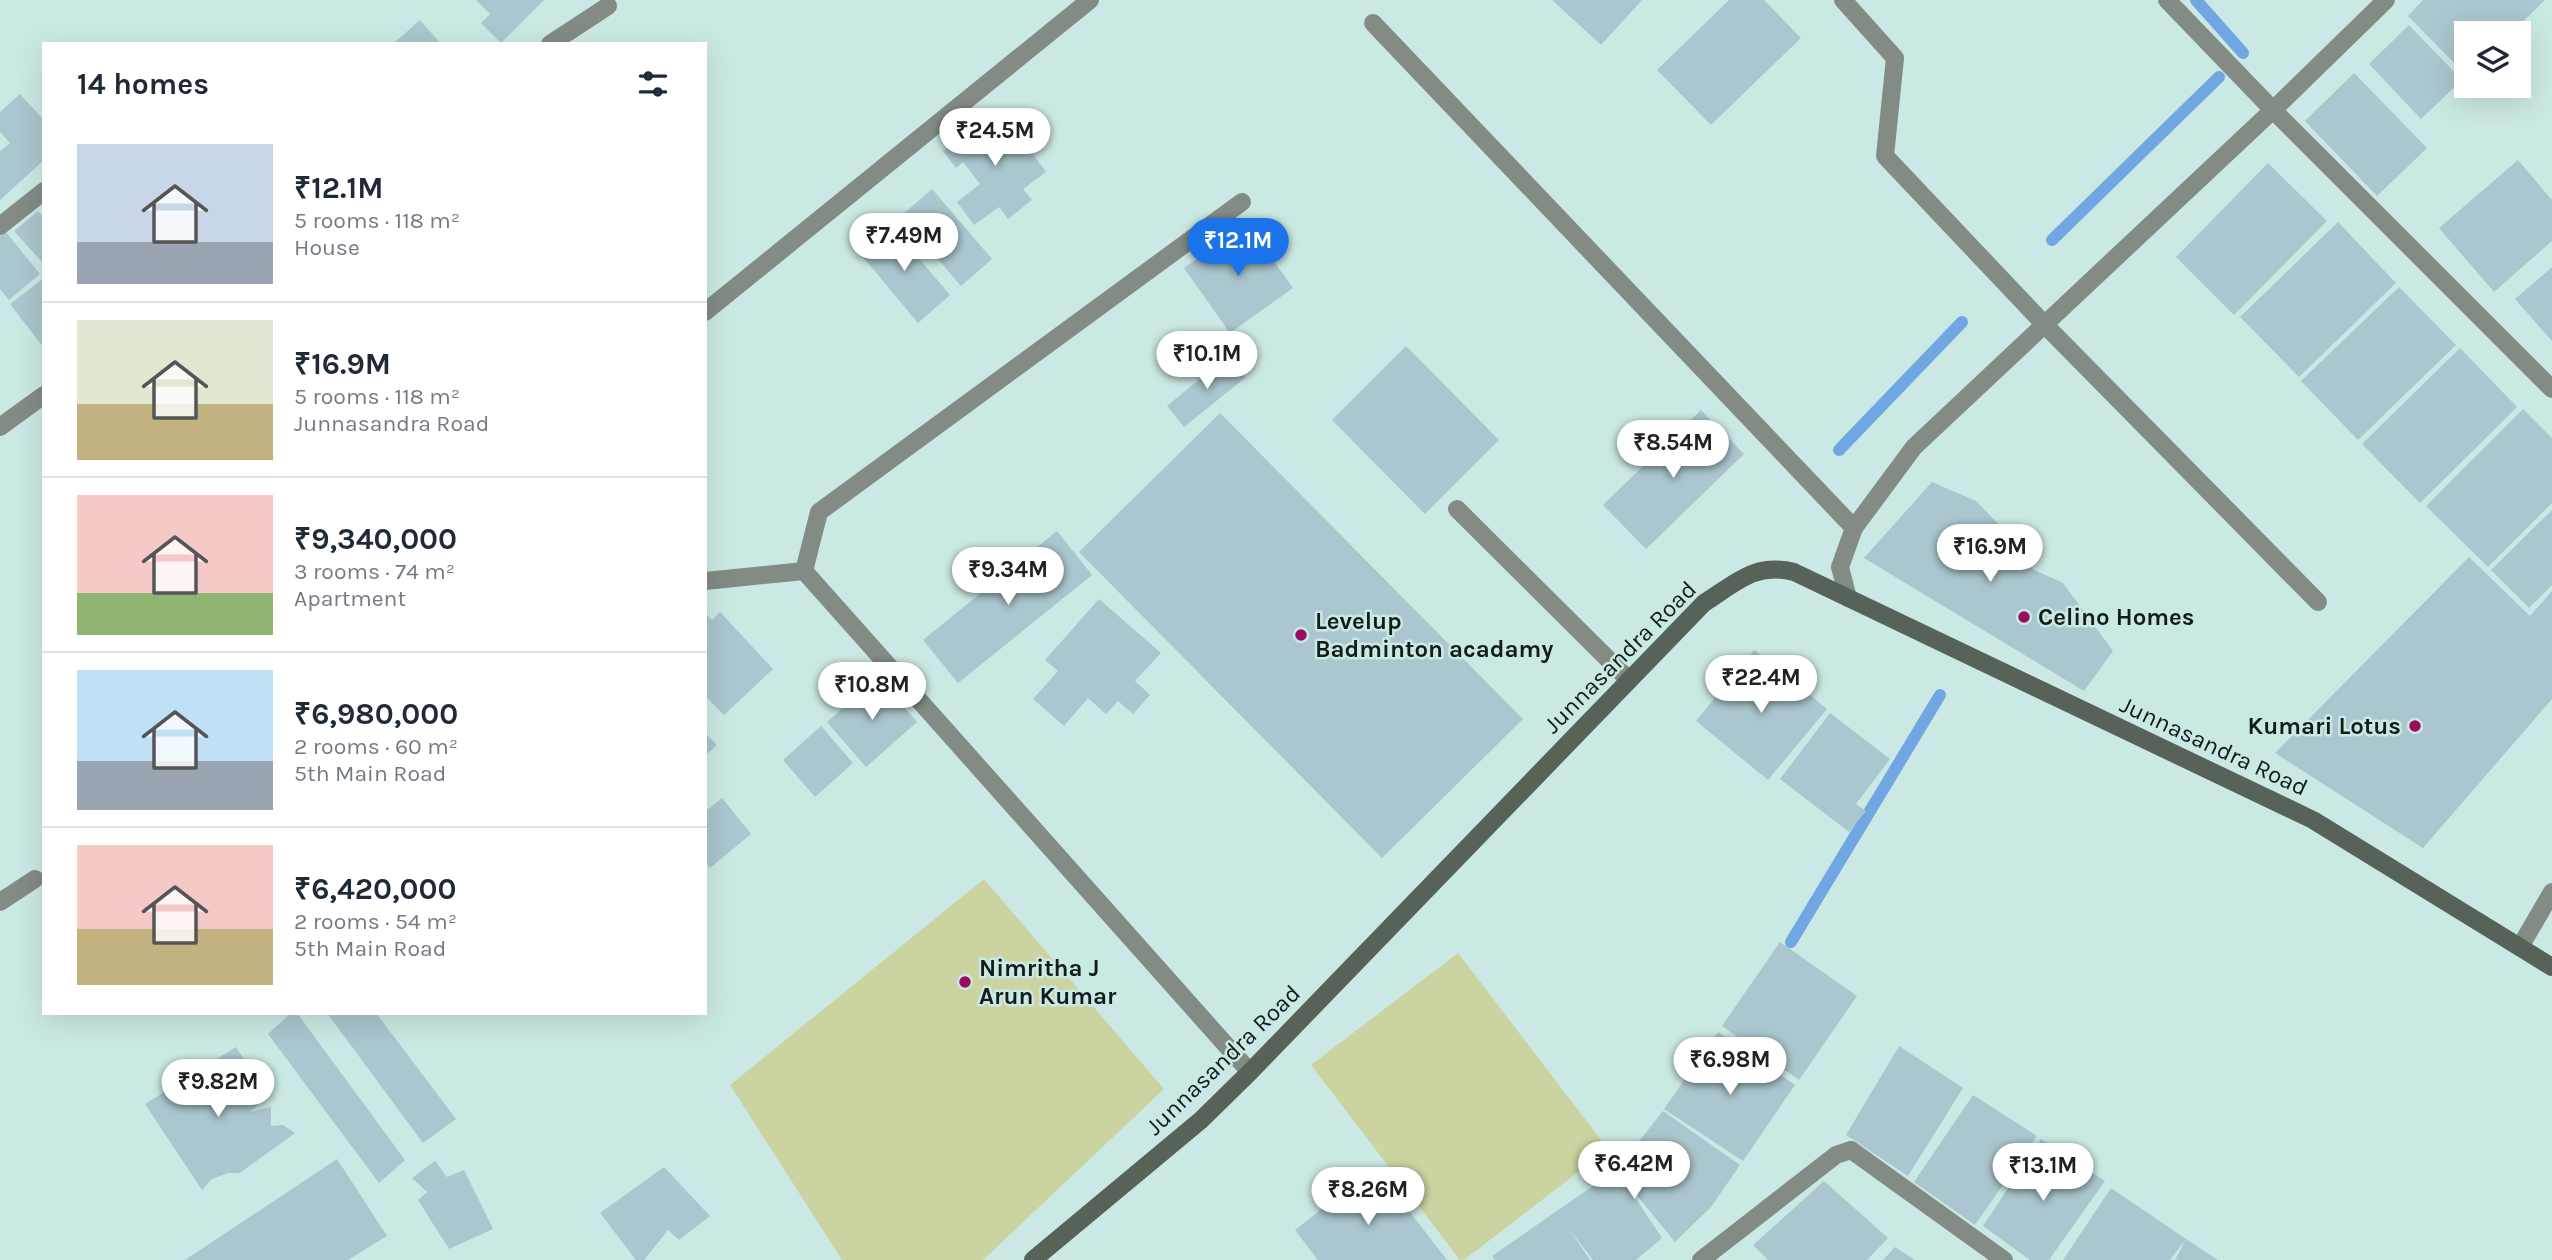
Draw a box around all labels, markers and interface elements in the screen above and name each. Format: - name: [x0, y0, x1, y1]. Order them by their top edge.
- map controls: [2454, 21, 2531, 98]
- button: layers: [2454, 21, 2531, 98]
- icon: filters: [634, 65, 672, 103]
- text: 14 homes: [77, 66, 209, 102]
- pin: ₹24.5M: [938, 108, 1052, 168]
- text: ₹24.5M: [955, 117, 1035, 144]
- text: ₹12.1M: [294, 170, 383, 206]
- icon: home: [133, 172, 217, 256]
- text: 5 rooms · 118 m²: [294, 207, 460, 234]
- pin: ₹7.49M: [847, 214, 961, 273]
- pin: ₹12.1M: [1181, 218, 1295, 278]
- text: ₹7.49M: [865, 222, 943, 249]
- text: ₹12.1M: [1204, 227, 1272, 254]
- text: House: [294, 234, 360, 261]
- pin: ₹10.1M: [1150, 332, 1264, 391]
- text: ₹10.1M: [1172, 340, 1242, 367]
- text: ₹16.9M: [294, 346, 391, 382]
- icon: home: [133, 348, 217, 432]
- text: 5 rooms · 118 m²: [294, 383, 460, 410]
- text: Junnasandra Road: [294, 410, 489, 437]
- pin: ₹8.54M: [1616, 420, 1730, 480]
- text: ₹8.54M: [1633, 429, 1713, 456]
- text: ₹9,340,000: [294, 521, 457, 557]
- icon: home: [133, 523, 217, 607]
- pin: ₹16.9M: [1933, 524, 2047, 584]
- text: ₹16.9M: [1953, 533, 2027, 560]
- pin: ₹9.34M: [951, 548, 1065, 607]
- text: ₹9.34M: [968, 556, 1048, 583]
- text: 3 rooms · 74 m²: [294, 558, 455, 585]
- street label: Junnasandra Road: [1538, 575, 1702, 739]
- text: Apartment: [294, 585, 406, 612]
- place label: Celino Homes: [2038, 603, 2194, 631]
- place label: Levelup Badminton acadamy: [1315, 607, 1553, 663]
- marker: Celino Homes: [2016, 609, 2032, 625]
- marker: Levelup Badminton acadamy: [1293, 627, 1309, 643]
- pin: ₹22.4M: [1704, 656, 1818, 715]
- pin: ₹10.8M: [815, 662, 929, 722]
- text: ₹22.4M: [1721, 664, 1801, 691]
- text: ₹10.8M: [834, 671, 910, 698]
- street label: Junnasandra Road: [2116, 690, 2312, 802]
- text: ₹6,980,000: [294, 696, 458, 732]
- icon: home: [133, 698, 217, 782]
- place label: Kumari Lotus: [2247, 712, 2401, 740]
- marker: Kumari Lotus: [2407, 718, 2423, 734]
- text: 2 rooms · 60 m²: [294, 733, 458, 760]
- text: 5th Main Road: [294, 760, 446, 787]
- text: ₹6,420,000: [294, 871, 456, 907]
- icon: home: [133, 873, 217, 957]
- text: 2 rooms · 54 m²: [294, 908, 457, 935]
- text: 5th Main Road: [294, 935, 446, 962]
- place label: Nimritha J Arun Kumar: [979, 954, 1117, 1010]
- marker: Nimritha J Arun Kumar: [957, 974, 973, 990]
- street label: Junnasandra Road: [1140, 979, 1306, 1141]
- pin: ₹6.98M: [1673, 1038, 1787, 1097]
- text: ₹6.98M: [1689, 1046, 1771, 1073]
- pin: ₹9.82M: [161, 1060, 275, 1119]
- text: ₹9.82M: [177, 1068, 259, 1095]
- pin: ₹6.42M: [1577, 1142, 1691, 1201]
- pin: ₹13.1M: [1986, 1144, 2100, 1203]
- text: ₹6.42M: [1594, 1150, 1674, 1177]
- text: ₹13.1M: [2009, 1152, 2077, 1179]
- pin: ₹8.26M: [1311, 1168, 1425, 1227]
- text: ₹8.26M: [1328, 1176, 1408, 1203]

